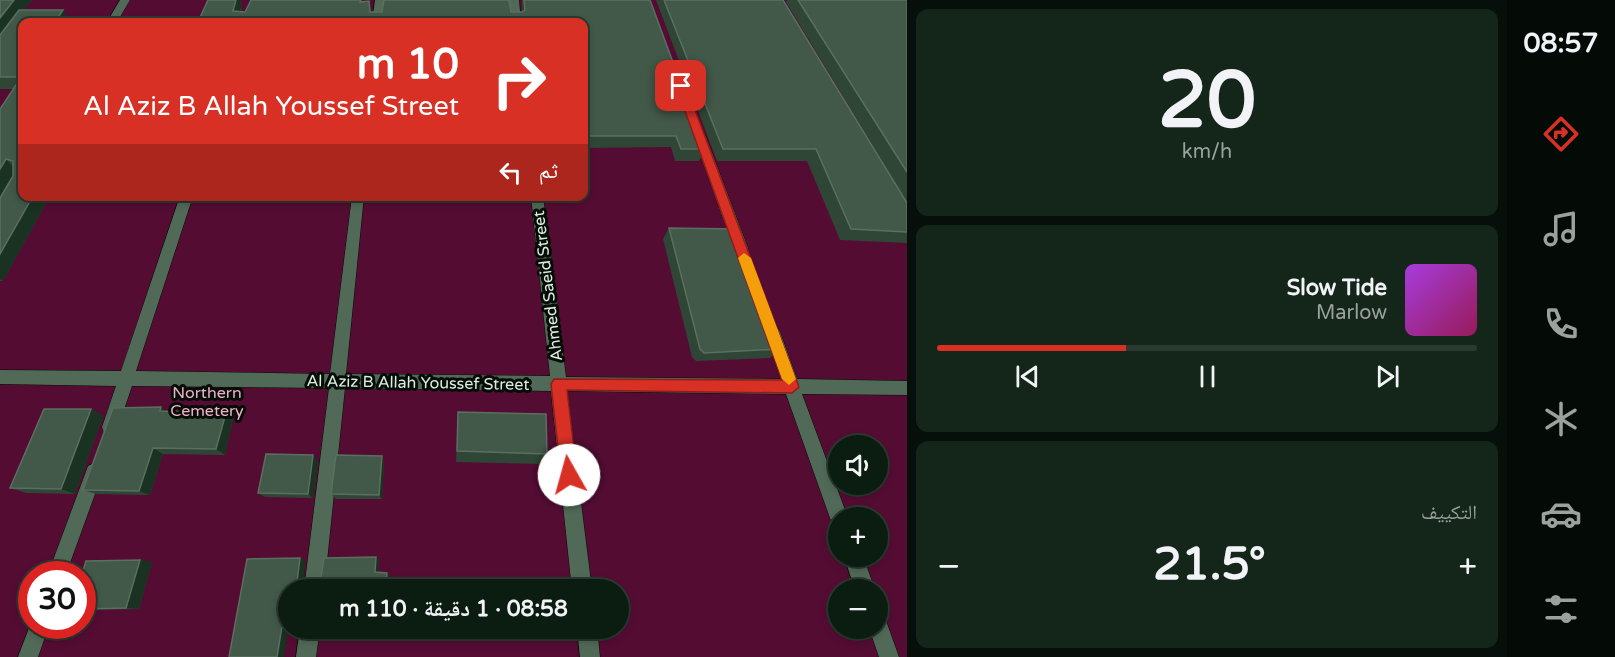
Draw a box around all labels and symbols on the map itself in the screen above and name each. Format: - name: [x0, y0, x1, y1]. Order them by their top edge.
- pin: [655, 60, 706, 111]
- street label: Ahmed Saeid Street: [529, 209, 567, 362]
- street label: Al Aziz B Allah Youssef Street: [306, 371, 530, 395]
- park label: Northern Cemetery: [170, 383, 244, 421]
- position arrow: [537, 443, 601, 507]
- speed limit sign: 30: [18, 561, 96, 639]

